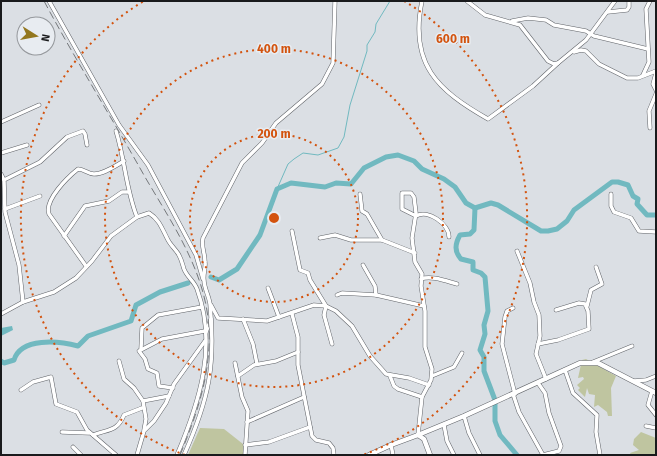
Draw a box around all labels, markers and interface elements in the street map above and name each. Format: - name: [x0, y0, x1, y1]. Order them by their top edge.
- north arrow: [16, 16, 56, 56]
- text: 600 m: [436, 32, 470, 46]
- text: N: [38, 33, 52, 43]
- text: 400 m: [257, 42, 291, 56]
- text: 200 m: [257, 127, 291, 141]
- centre of rings: [267, 211, 281, 225]

